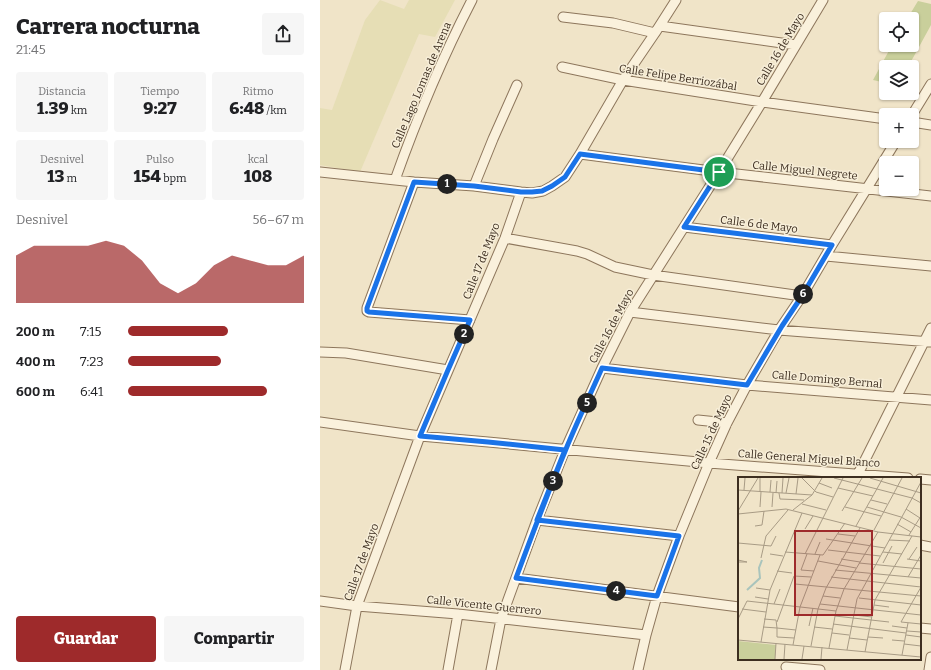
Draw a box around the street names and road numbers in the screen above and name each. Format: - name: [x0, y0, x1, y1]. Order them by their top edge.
- street label: Calle 16 de Mayo: [754, 11, 807, 88]
- street label: Calle Lago Lomas de Arena: [389, 20, 454, 150]
- street label: Calle Felipe Berriozábal: [618, 62, 738, 93]
- street label: Calle Miguel Negrete: [752, 158, 858, 182]
- street label: Calle 6 de Mayo: [719, 213, 798, 236]
- street label: Calle 17 de Mayo: [460, 221, 503, 301]
- street label: Calle 16 de Mayo: [586, 287, 637, 366]
- street label: Calle Domingo Bernal: [771, 368, 883, 391]
- street label: Calle 15 de Mayo: [688, 392, 735, 472]
- street label: Calle General Miguel Blanco: [737, 447, 881, 470]
- street label: Calle 17 de Mayo: [341, 522, 382, 603]
- street label: Calle Vicente Guerrero: [426, 593, 542, 618]

